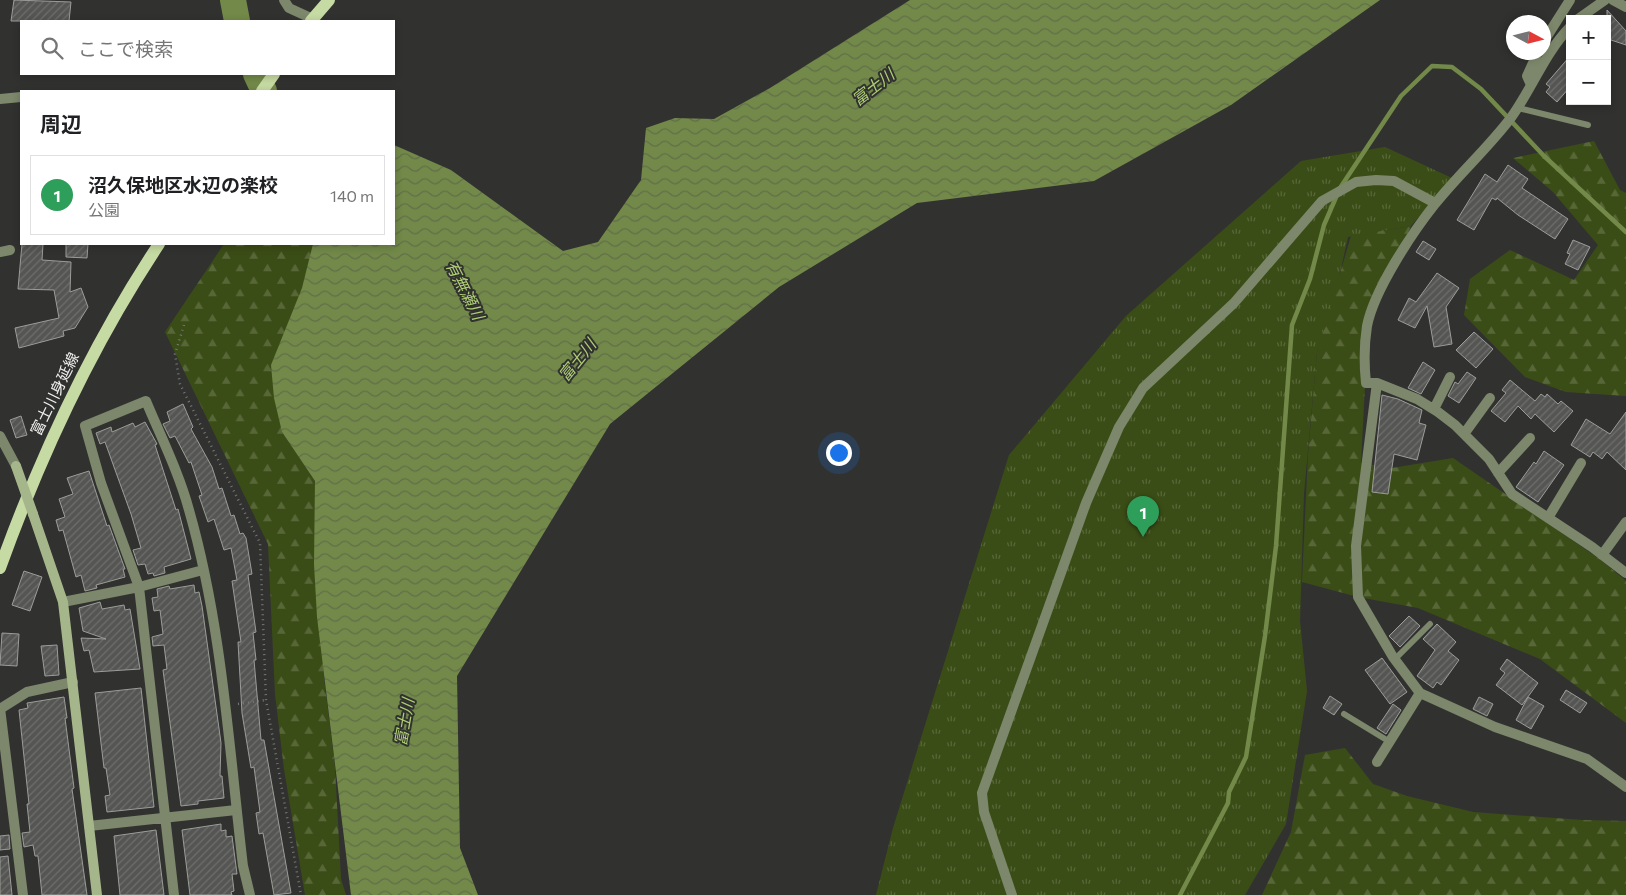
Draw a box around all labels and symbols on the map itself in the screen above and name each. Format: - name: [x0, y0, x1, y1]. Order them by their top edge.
- north arrow: [1506, 15, 1551, 60]
- water label: 富士川: [848, 63, 899, 109]
- water label: 有無瀬川: [442, 257, 489, 324]
- water label: 富士川: [554, 334, 600, 384]
- street label: 富士川身延線: [26, 349, 82, 438]
- your location: [826, 440, 852, 466]
- pin: 1: [1127, 496, 1159, 537]
- water label: 富士川: [390, 695, 417, 747]

